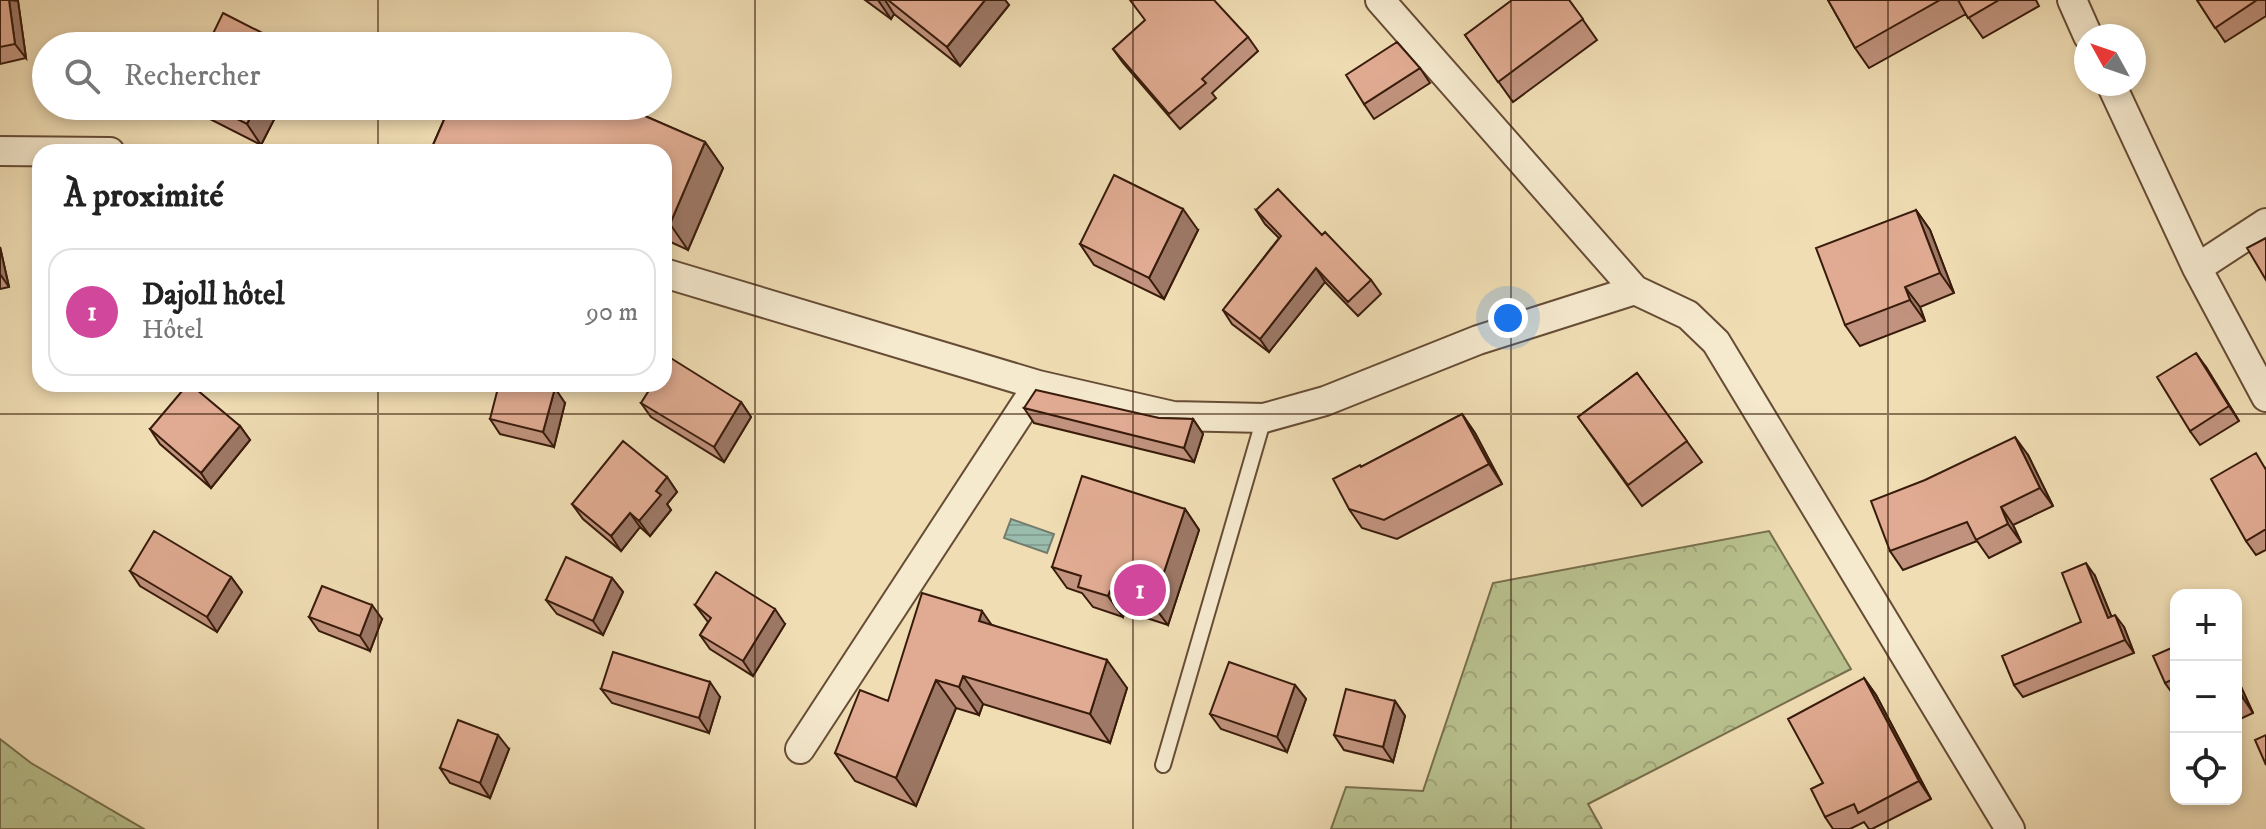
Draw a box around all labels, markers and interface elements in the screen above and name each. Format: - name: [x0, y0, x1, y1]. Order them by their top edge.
- north arrow: [2074, 24, 2146, 96]
- search box: [32, 32, 672, 120]
- icon: search: [60, 54, 104, 98]
- text: Rechercher: [124, 58, 260, 95]
- text: À proximité: [64, 175, 224, 217]
- text: Dajoll hôtel: [142, 277, 285, 314]
- text: 1: [87, 296, 97, 329]
- text: 90 m: [586, 296, 638, 329]
- your location: [1488, 298, 1528, 338]
- text: Hôtel: [142, 314, 203, 347]
- pin: 1: [1114, 560, 1166, 620]
- map controls: [2170, 589, 2242, 805]
- button: +: [2170, 589, 2242, 661]
- button: −: [2170, 661, 2242, 733]
- button: locate: [2170, 733, 2242, 805]

